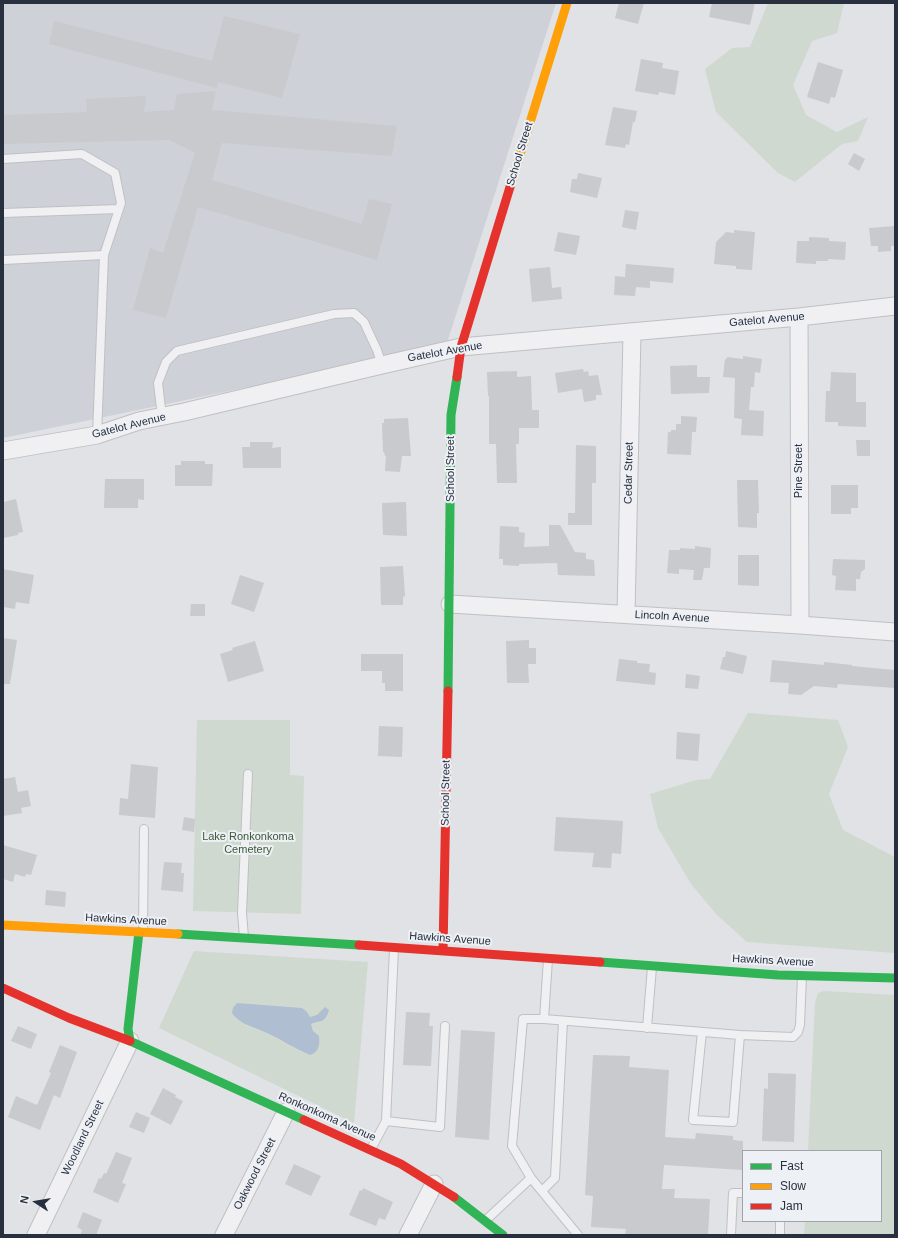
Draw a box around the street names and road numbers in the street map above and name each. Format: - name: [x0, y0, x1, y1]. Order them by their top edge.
- street label: School Street: [504, 120, 536, 188]
- street label: Gatelot Avenue: [729, 310, 805, 330]
- street label: Gatelot Avenue: [407, 339, 483, 365]
- street label: Gatelot Avenue: [91, 410, 167, 442]
- street label: School Street: [444, 436, 458, 502]
- street label: Cedar Street: [622, 442, 636, 504]
- street label: Pine Street: [792, 444, 806, 498]
- street label: Lincoln Avenue: [634, 608, 710, 626]
- street label: School Street: [439, 760, 453, 826]
- street label: Hawkins Avenue: [85, 911, 167, 929]
- street label: Hawkins Avenue: [409, 930, 491, 948]
- street label: Hawkins Avenue: [732, 952, 814, 970]
- street label: Ronkonkoma Avenue: [276, 1090, 378, 1144]
- street label: Woodland Street: [59, 1098, 107, 1178]
- street label: Oakwood Street: [231, 1136, 279, 1212]

